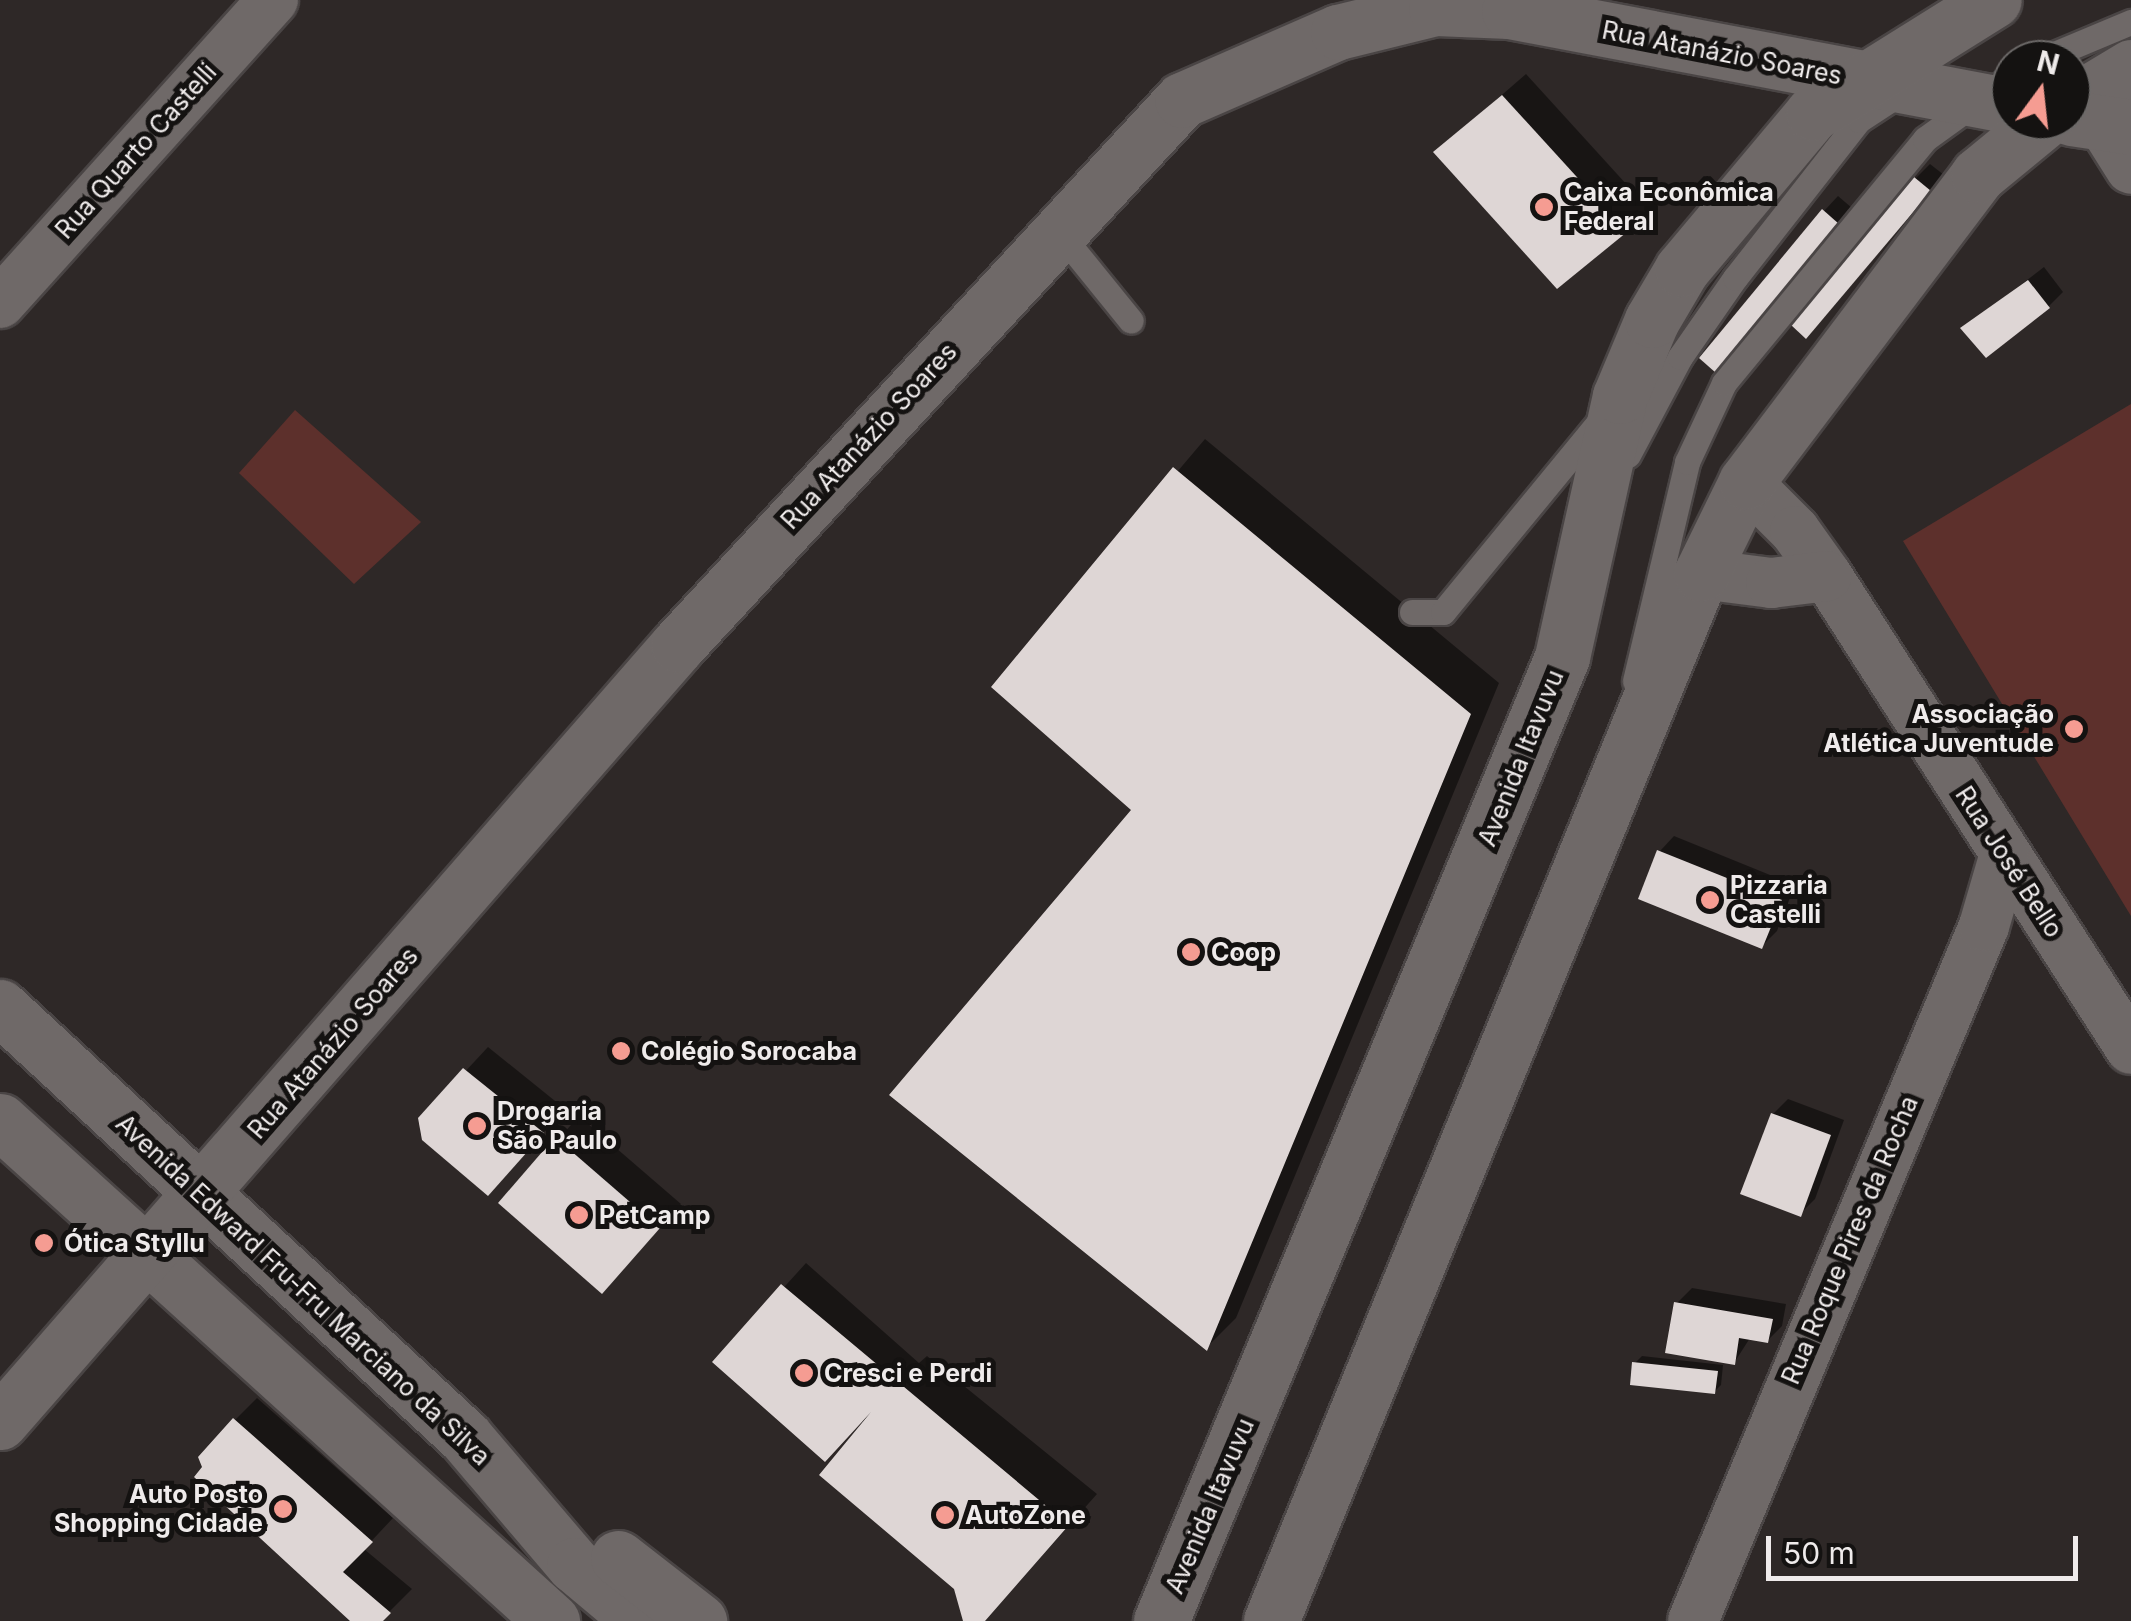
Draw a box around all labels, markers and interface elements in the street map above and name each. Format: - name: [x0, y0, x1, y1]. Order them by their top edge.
- street label: Rua Atanázio Soares: [1599, 15, 1845, 91]
- north arrow: [1991, 40, 2091, 140]
- text: N: [2034, 44, 2063, 82]
- street label: Rua Quarto Castelli: [49, 57, 223, 245]
- place label: Caixa Econômica Federal: [1564, 178, 1774, 237]
- marker: Caixa Econômica Federal: [1533, 196, 1555, 218]
- street label: Rua Atanázio Soares: [775, 337, 963, 535]
- street label: Avenida Itavuvu: [1472, 665, 1570, 851]
- place label: Associação Atlética Juventude: [1823, 700, 2054, 759]
- marker: Associação Atlética Juventude: [2063, 718, 2085, 740]
- street label: Rua José Bello: [1949, 781, 2069, 943]
- place label: Pizzaria Castelli: [1730, 871, 1828, 930]
- marker: Pizzaria Castelli: [1699, 889, 1721, 911]
- place label: Coop: [1211, 937, 1276, 967]
- street label: Rua Atanázio Soares: [242, 941, 424, 1145]
- marker: Coop: [1180, 941, 1202, 963]
- place label: Colégio Sorocaba: [641, 1036, 857, 1066]
- marker: Colégio Sorocaba: [610, 1040, 632, 1062]
- street label: Rua Roque Pires da Rocha: [1776, 1091, 1924, 1389]
- place label: Drogaria São Paulo: [497, 1097, 617, 1156]
- street label: Avenida Edward Fru-Fru Marciano da Silva: [110, 1108, 496, 1472]
- marker: Drogaria São Paulo: [466, 1115, 488, 1137]
- place label: PetCamp: [599, 1200, 711, 1230]
- marker: PetCamp: [568, 1204, 590, 1226]
- place label: Ótica Styllu: [64, 1228, 205, 1258]
- marker: Ótica Styllu: [33, 1232, 55, 1254]
- place label: Cresci e Perdi: [824, 1358, 992, 1388]
- marker: Cresci e Perdi: [793, 1362, 815, 1384]
- street label: Avenida Itavuvu: [1160, 1414, 1260, 1598]
- place label: Auto Posto Shopping Cidade: [54, 1480, 263, 1539]
- marker: Auto Posto Shopping Cidade: [272, 1498, 294, 1520]
- place label: AutoZone: [965, 1500, 1086, 1530]
- marker: AutoZone: [934, 1504, 956, 1526]
- scale bar: [1771, 1516, 2084, 1578]
- text: 50 m: [1783, 1535, 1855, 1571]

